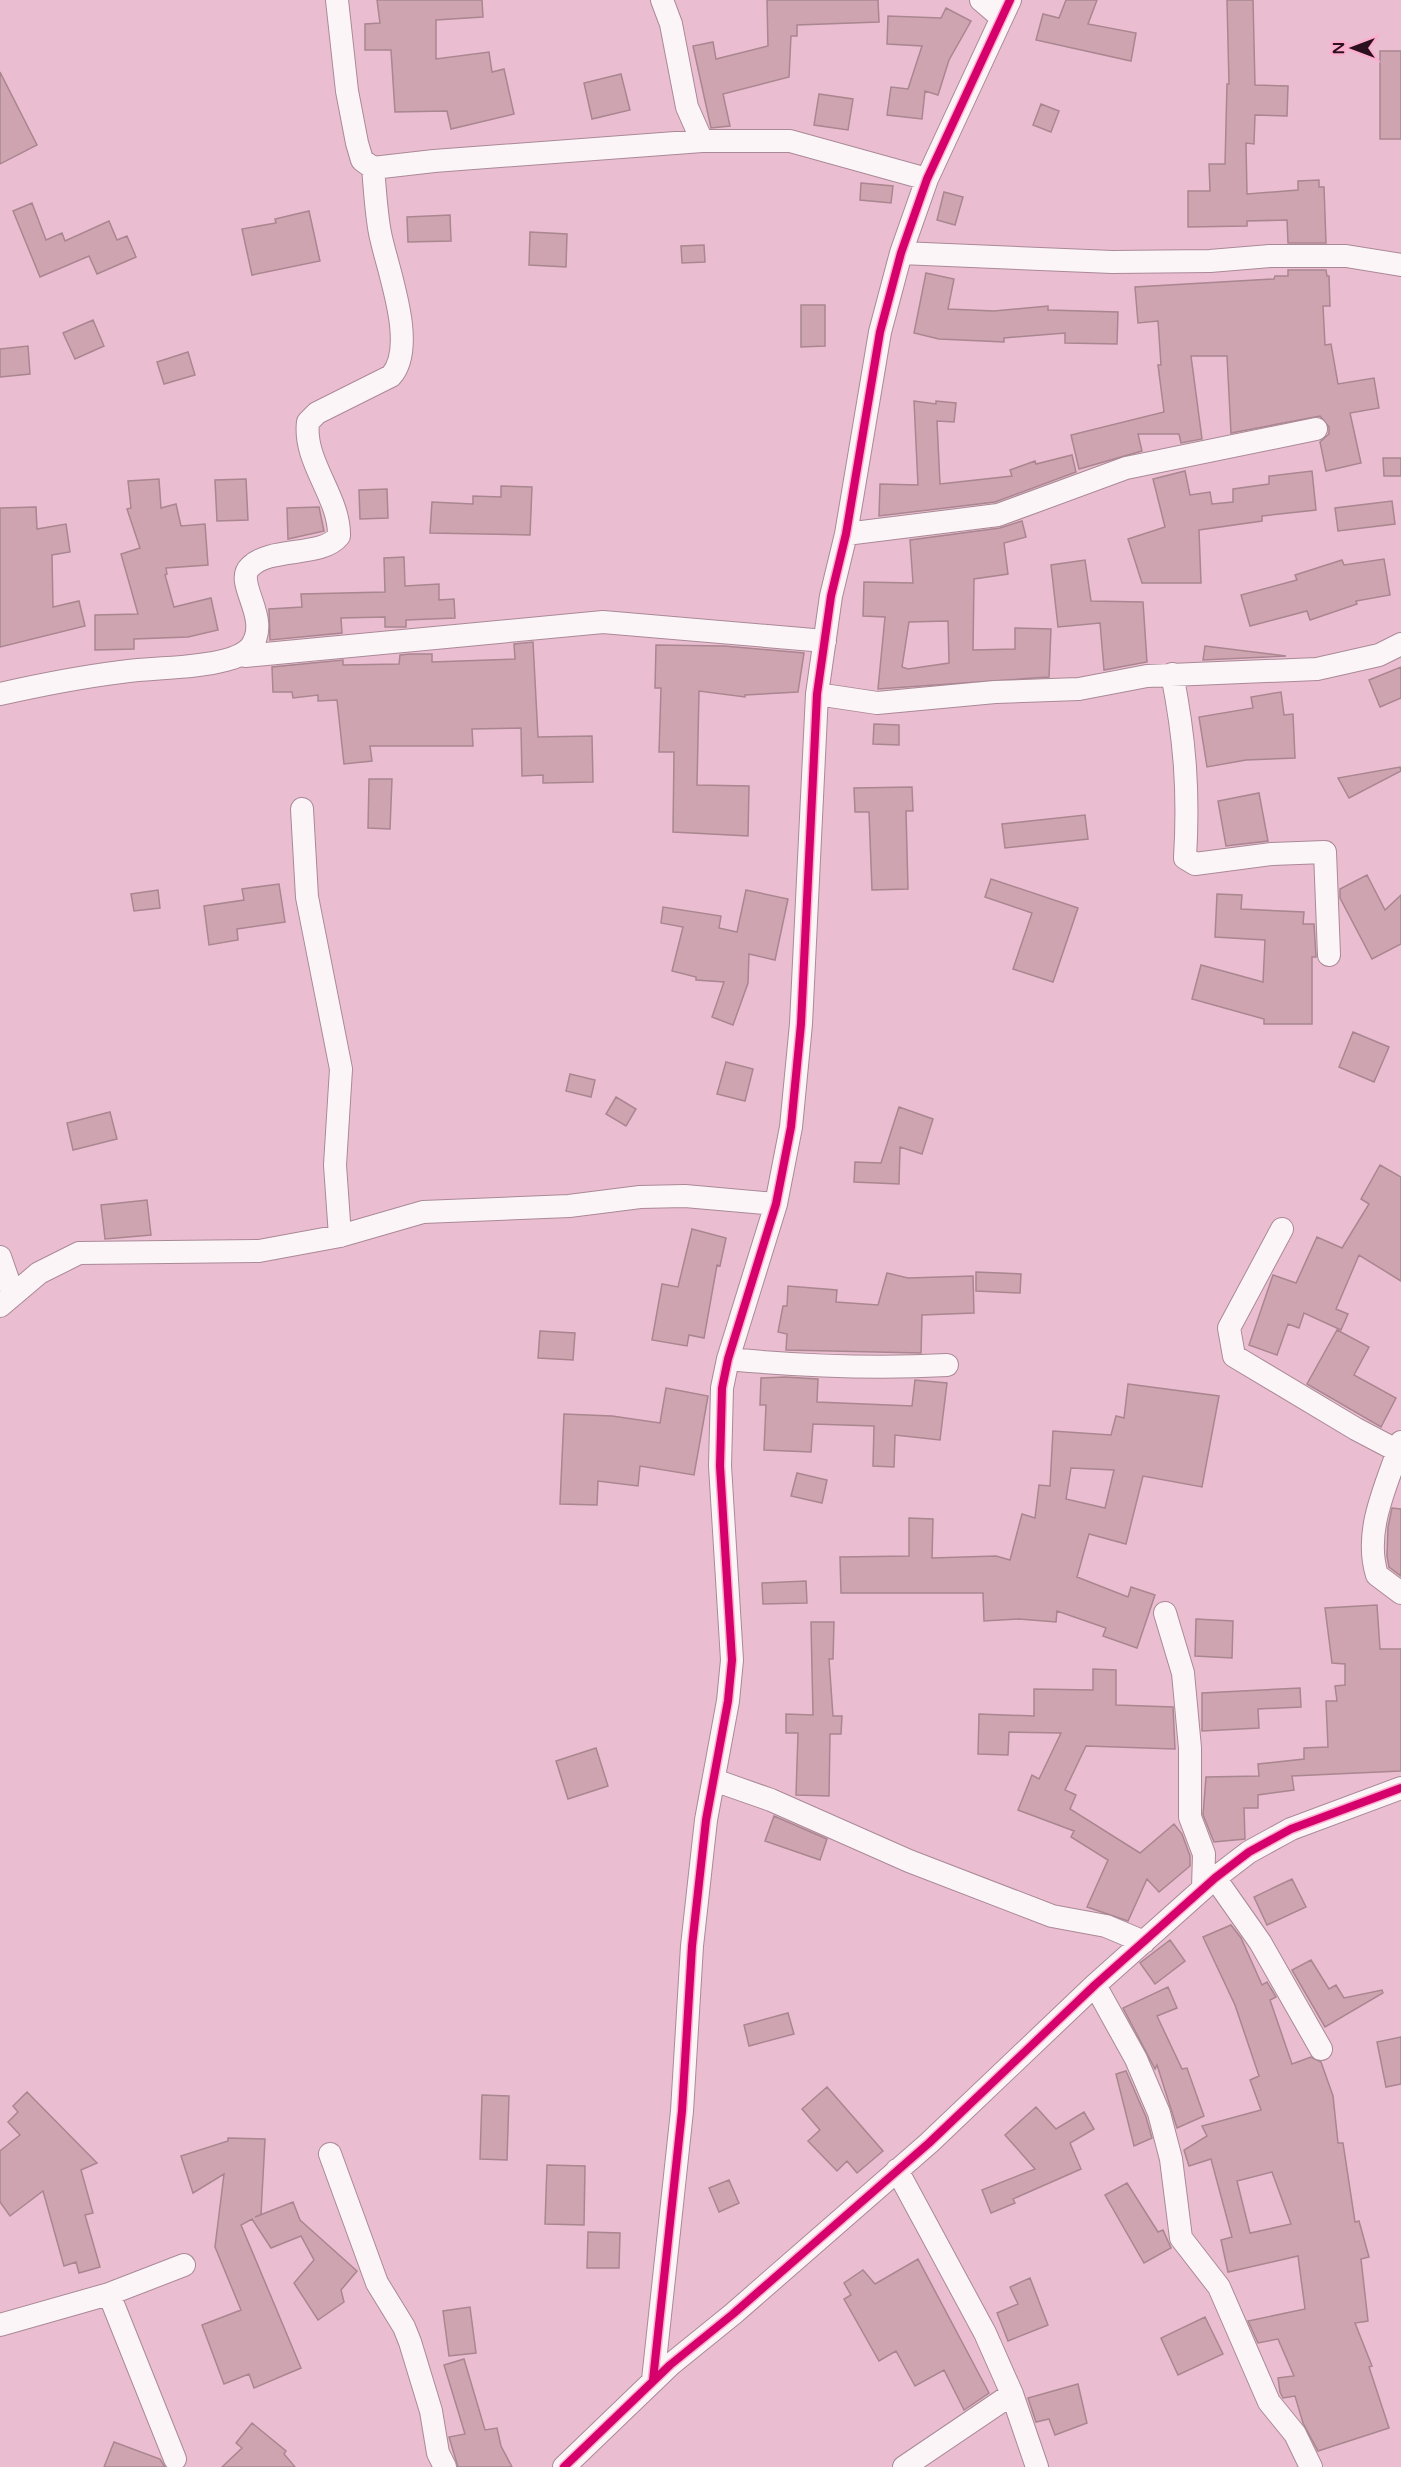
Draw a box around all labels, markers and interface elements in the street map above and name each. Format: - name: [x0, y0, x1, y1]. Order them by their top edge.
- north arrow: [1323, 18, 1383, 78]
- text: N: [1329, 42, 1349, 54]

